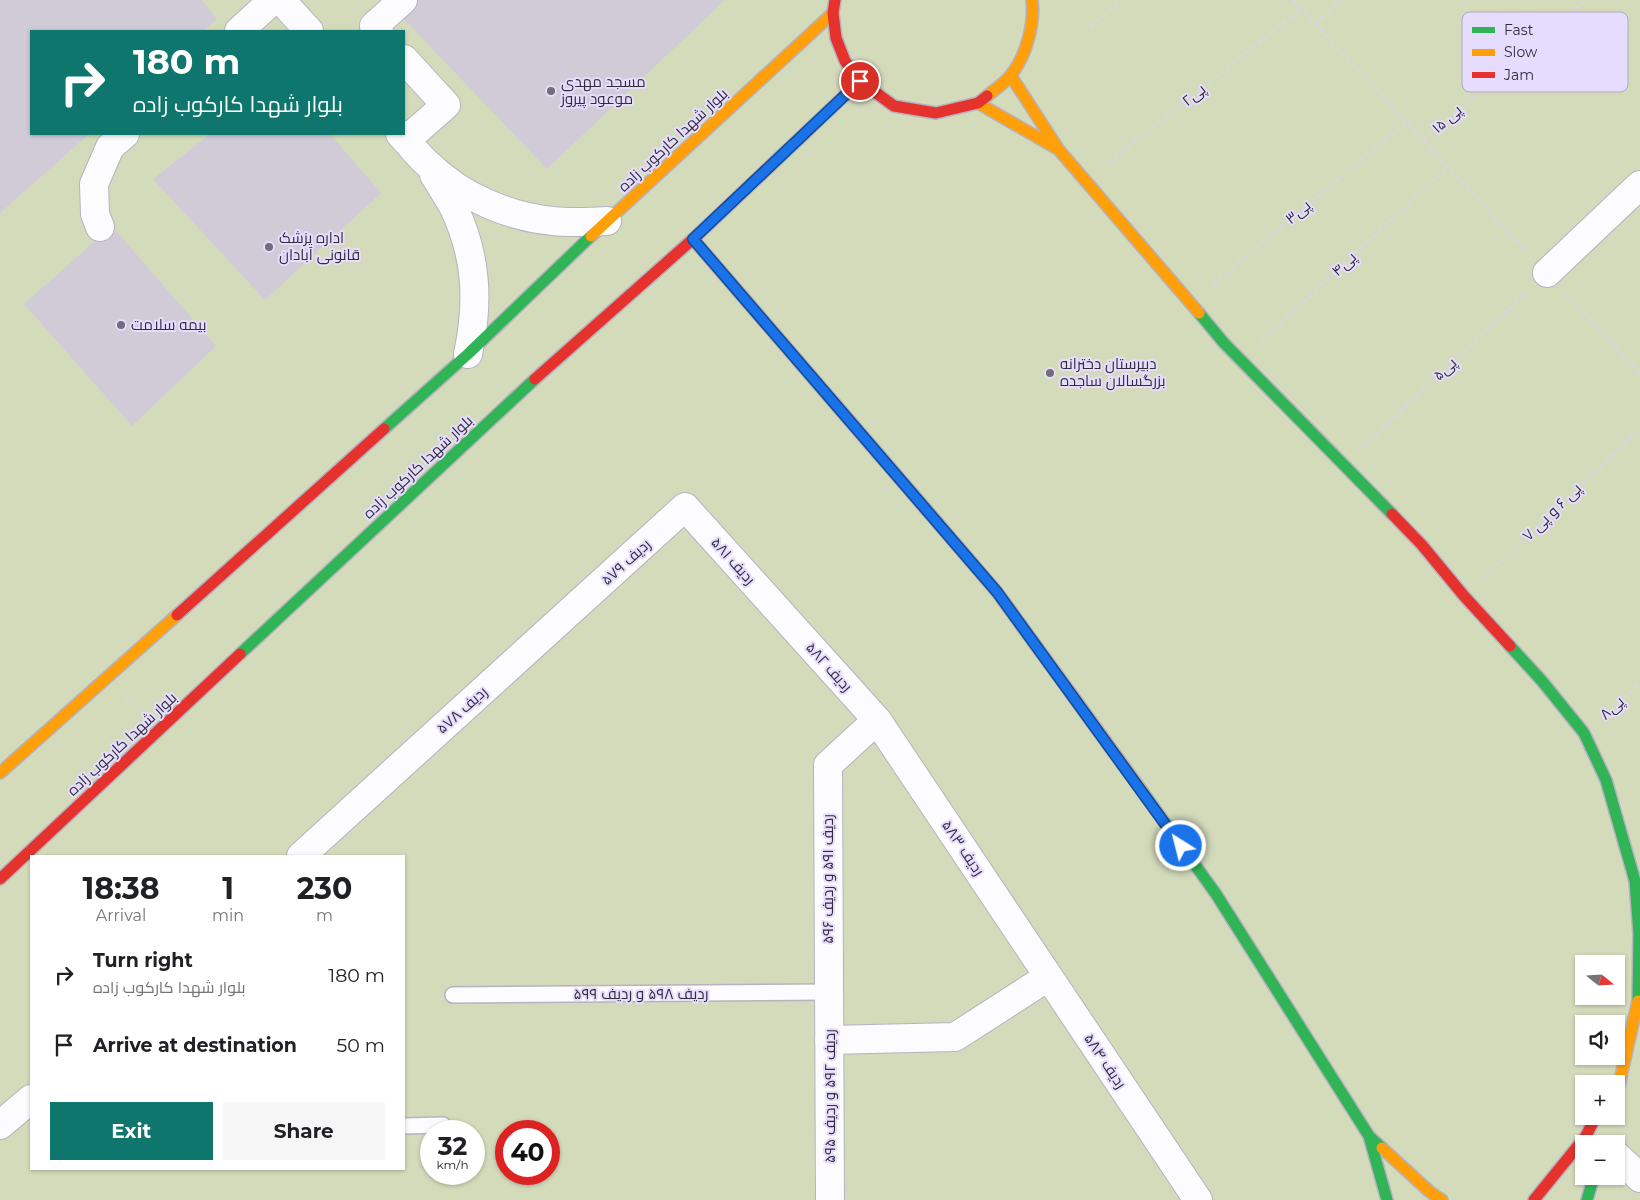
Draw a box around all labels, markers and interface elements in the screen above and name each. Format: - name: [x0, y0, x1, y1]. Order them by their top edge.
- legend: [1462, 12, 1628, 92]
- text: Fast: [1504, 21, 1534, 39]
- text: 180 m: [133, 40, 240, 83]
- text: Slow: [1504, 43, 1538, 61]
- icon: right: [50, 50, 115, 115]
- pin: [839, 60, 881, 102]
- text: Jam: [1503, 66, 1534, 84]
- icon: arrive: [846, 67, 874, 95]
- place label: مسجد مهدی موعود پیروز: [560, 72, 646, 109]
- street label: پی۲: [1178, 79, 1210, 111]
- street label: بلوار شهدا کارکوب زاده: [614, 84, 732, 196]
- marker: مسجد مهدی موعود پیروز: [545, 85, 557, 97]
- text: بلوار شهدا کارکوب زاده: [133, 91, 343, 118]
- street label: پی ۱۵: [1428, 100, 1466, 138]
- street label: پی۳: [1281, 196, 1315, 228]
- place label: اداره پزشک قانونی آبادان: [279, 228, 360, 265]
- marker: اداره پزشک قانونی آبادان: [263, 241, 275, 253]
- street label: پی۴: [1327, 247, 1361, 281]
- place label: بیمه سلامت: [131, 315, 207, 334]
- marker: بیمه سلامت: [115, 319, 127, 331]
- street label: پی۵: [1429, 353, 1461, 385]
- place label: دبیرستان دخترانه بزرگسالان ساجده: [1060, 354, 1165, 391]
- marker: دبیرستان دخترانه بزرگسالان ساجده: [1044, 367, 1056, 379]
- street label: بلوار شهدا کارکوب زاده: [359, 411, 477, 523]
- street label: پی ۶ و پی ۷: [1518, 479, 1586, 545]
- street label: ردیف ۵۸۱: [707, 533, 760, 588]
- street label: ردیف ۵۷۹: [597, 534, 654, 589]
- street label: ردیف ۵۸۲: [802, 638, 857, 695]
- street label: ردیف ۵۷۸: [432, 682, 491, 737]
- street label: بلوار شهدا کارکوب زاده: [63, 688, 181, 800]
- street label: پی۸: [1595, 692, 1629, 724]
- street label: ردیف ۵۹۱ و ردیف ۵۹۶: [818, 814, 837, 944]
- street label: ردیف ۵۸۳: [938, 816, 989, 879]
- position arrow: [1154, 819, 1206, 871]
- text: 18:38: [83, 870, 160, 907]
- text: 1: [222, 870, 234, 907]
- text: 230: [297, 870, 352, 907]
- text: Arrival: [96, 906, 146, 925]
- text: min: [212, 906, 244, 925]
- text: m: [316, 906, 333, 925]
- text: Turn right: [93, 949, 193, 972]
- north arrow: [1575, 955, 1625, 1005]
- map controls: [1575, 955, 1625, 1185]
- icon: right: [50, 961, 78, 989]
- text: 180 m: [328, 964, 385, 987]
- text: بلوار شهدا کارکوب زاده: [93, 978, 246, 997]
- street label: ردیف ۵۹۸ و ردیف ۵۹۹: [573, 984, 709, 1003]
- button: sound: [1575, 1015, 1625, 1065]
- street label: ردیف ۵۹۲ و ردیف ۵۹۵: [820, 1029, 839, 1163]
- street label: ردیف ۵۸۴: [1080, 1030, 1131, 1092]
- icon: arrive: [50, 1031, 78, 1059]
- text: Arrive at destination: [93, 1034, 297, 1057]
- text: 50 m: [337, 1034, 385, 1057]
- button: +: [1575, 1075, 1625, 1125]
- button: Exit: [50, 1102, 213, 1160]
- button: Share: [223, 1102, 385, 1160]
- speed limit sign: 40: [495, 1120, 560, 1185]
- text: 32: [438, 1131, 467, 1161]
- button: −: [1575, 1135, 1625, 1185]
- text: km/h: [436, 1157, 469, 1172]

